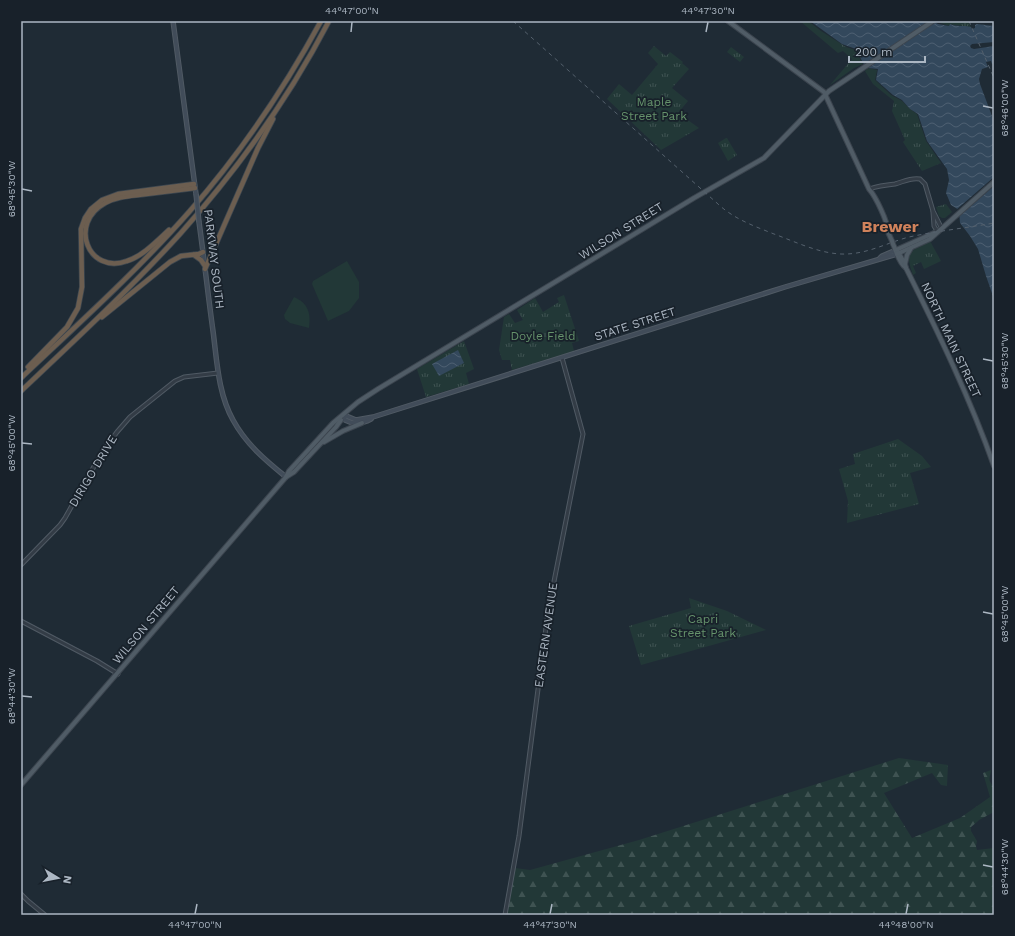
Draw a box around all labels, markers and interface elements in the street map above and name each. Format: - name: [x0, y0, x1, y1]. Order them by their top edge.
- text: 44°47'00"N: [325, 5, 379, 16]
- text: 44°47'30"N: [681, 5, 735, 16]
- scale bar: [849, 38, 925, 64]
- text: 200 m: [855, 45, 892, 59]
- text: 68°46'00"W: [999, 79, 1010, 137]
- park label: Maple Street Park: [621, 95, 687, 123]
- text: 68°45'30"W: [6, 160, 17, 217]
- street label: WILSON STREET: [576, 199, 666, 263]
- street label: PARKWAY SOUTH: [201, 208, 227, 310]
- district label: Brewer: [861, 217, 919, 236]
- street label: NORTH MAIN STREET: [918, 280, 984, 400]
- street label: STATE STREET: [593, 304, 677, 344]
- park label: Doyle Field: [510, 329, 576, 343]
- text: 68°45'30"W: [999, 332, 1010, 389]
- text: 68°45'00"W: [6, 414, 17, 471]
- street label: DIRIGO DRIVE: [66, 432, 120, 509]
- street label: EASTERN AVENUE: [532, 581, 560, 688]
- street label: WILSON STREET: [109, 583, 183, 667]
- text: 68°45'00"W: [999, 585, 1010, 642]
- park label: Capri Street Park: [670, 612, 736, 640]
- text: 68°44'30"W: [6, 667, 17, 724]
- text: 68°44'30"W: [999, 838, 1010, 895]
- north arrow: [38, 858, 78, 898]
- text: N: [60, 875, 74, 885]
- text: 44°47'00"N: [168, 919, 222, 930]
- text: 44°47'30"N: [523, 919, 577, 930]
- text: 44°48'00"N: [879, 919, 934, 930]

